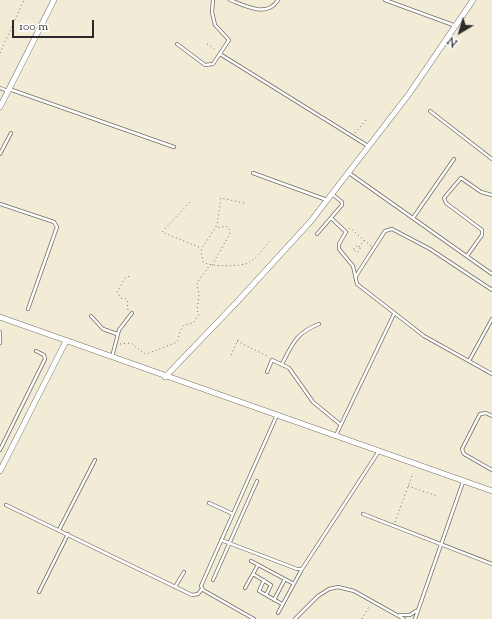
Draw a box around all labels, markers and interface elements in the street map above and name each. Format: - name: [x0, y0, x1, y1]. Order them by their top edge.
- scale bar: [14, 12, 96, 38]
- north arrow: [440, 12, 480, 52]
- text: 100 m: [19, 18, 48, 36]
- text: N: [444, 32, 461, 50]

